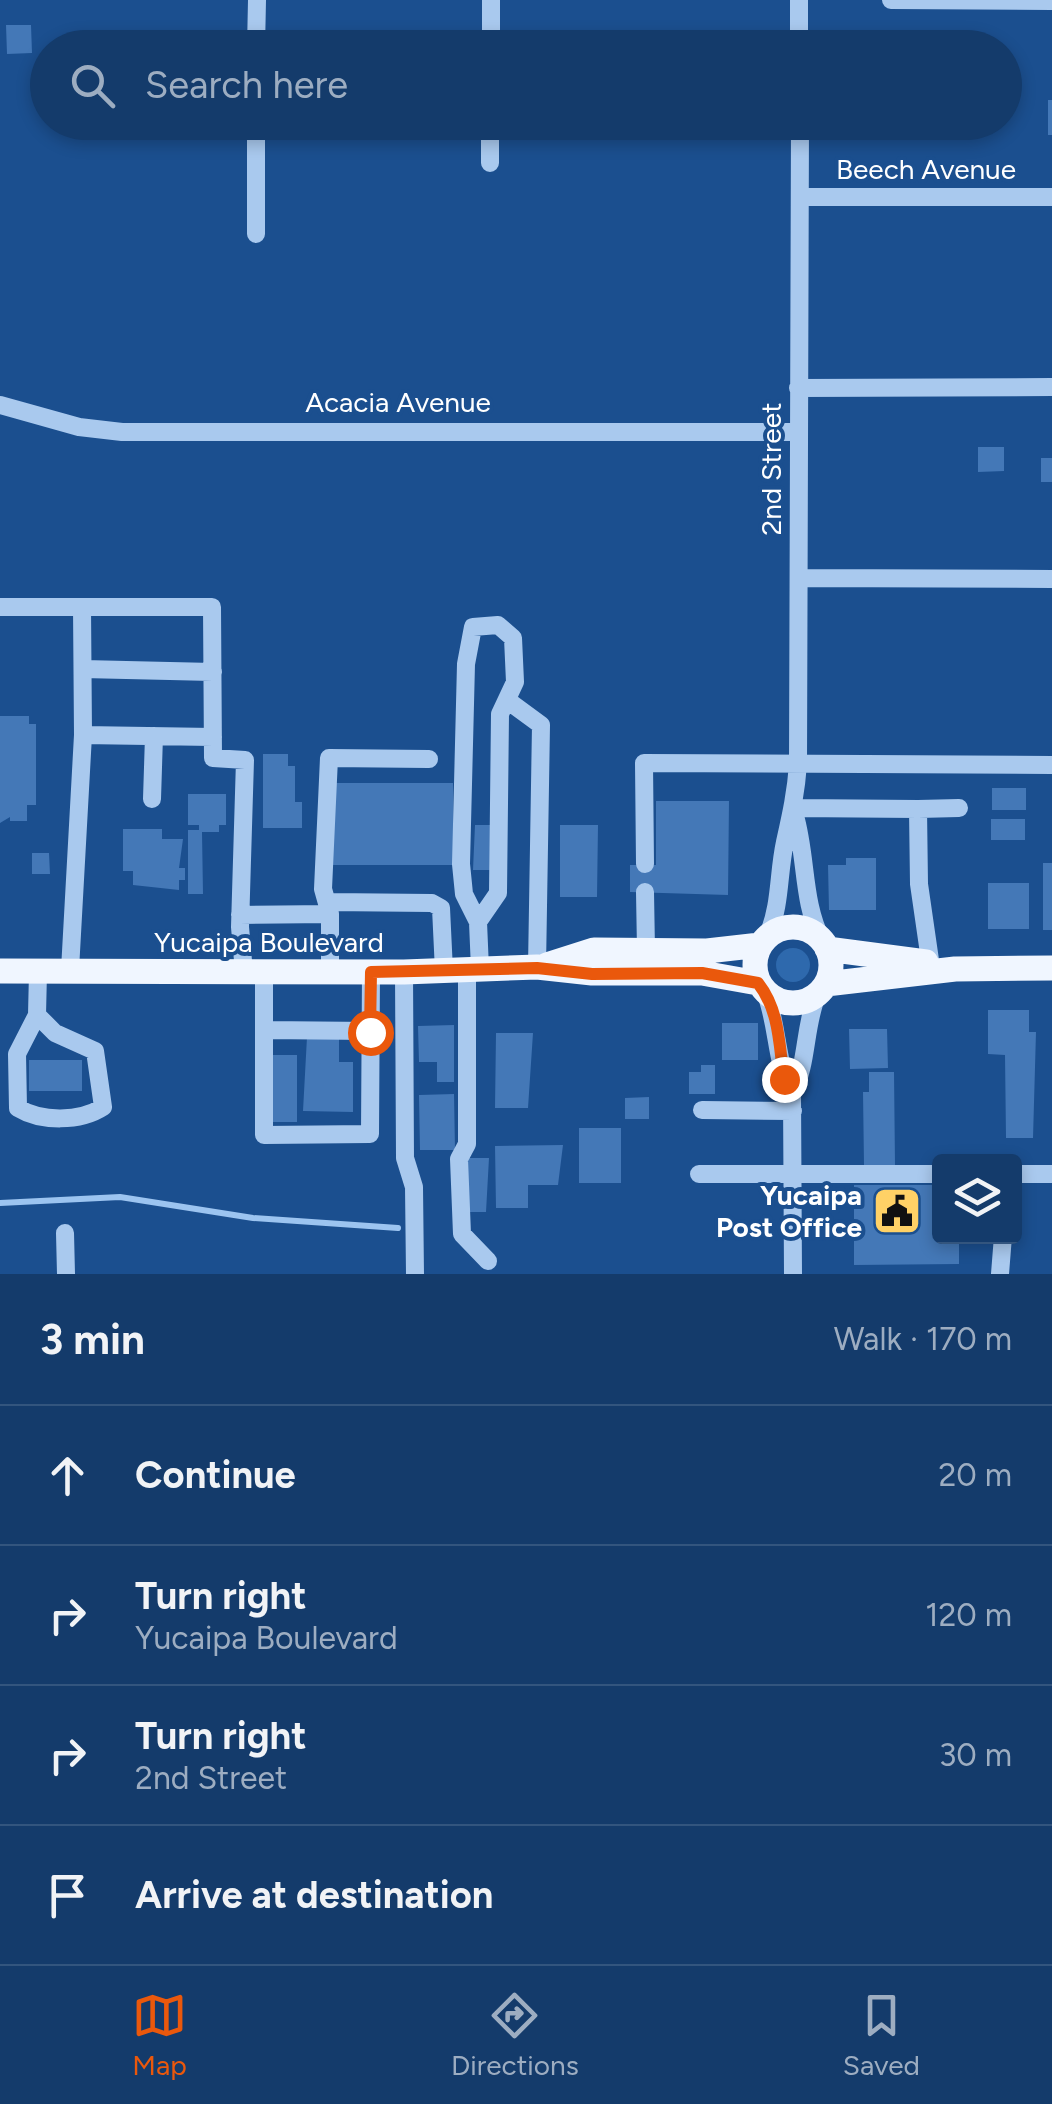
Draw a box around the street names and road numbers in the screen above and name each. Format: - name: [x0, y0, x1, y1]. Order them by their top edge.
- street label: Beech Avenue: [836, 152, 1016, 186]
- street label: Acacia Avenue: [305, 385, 491, 419]
- street label: 2nd Street: [754, 402, 788, 536]
- street label: Yucaipa Boulevard: [154, 925, 384, 959]

